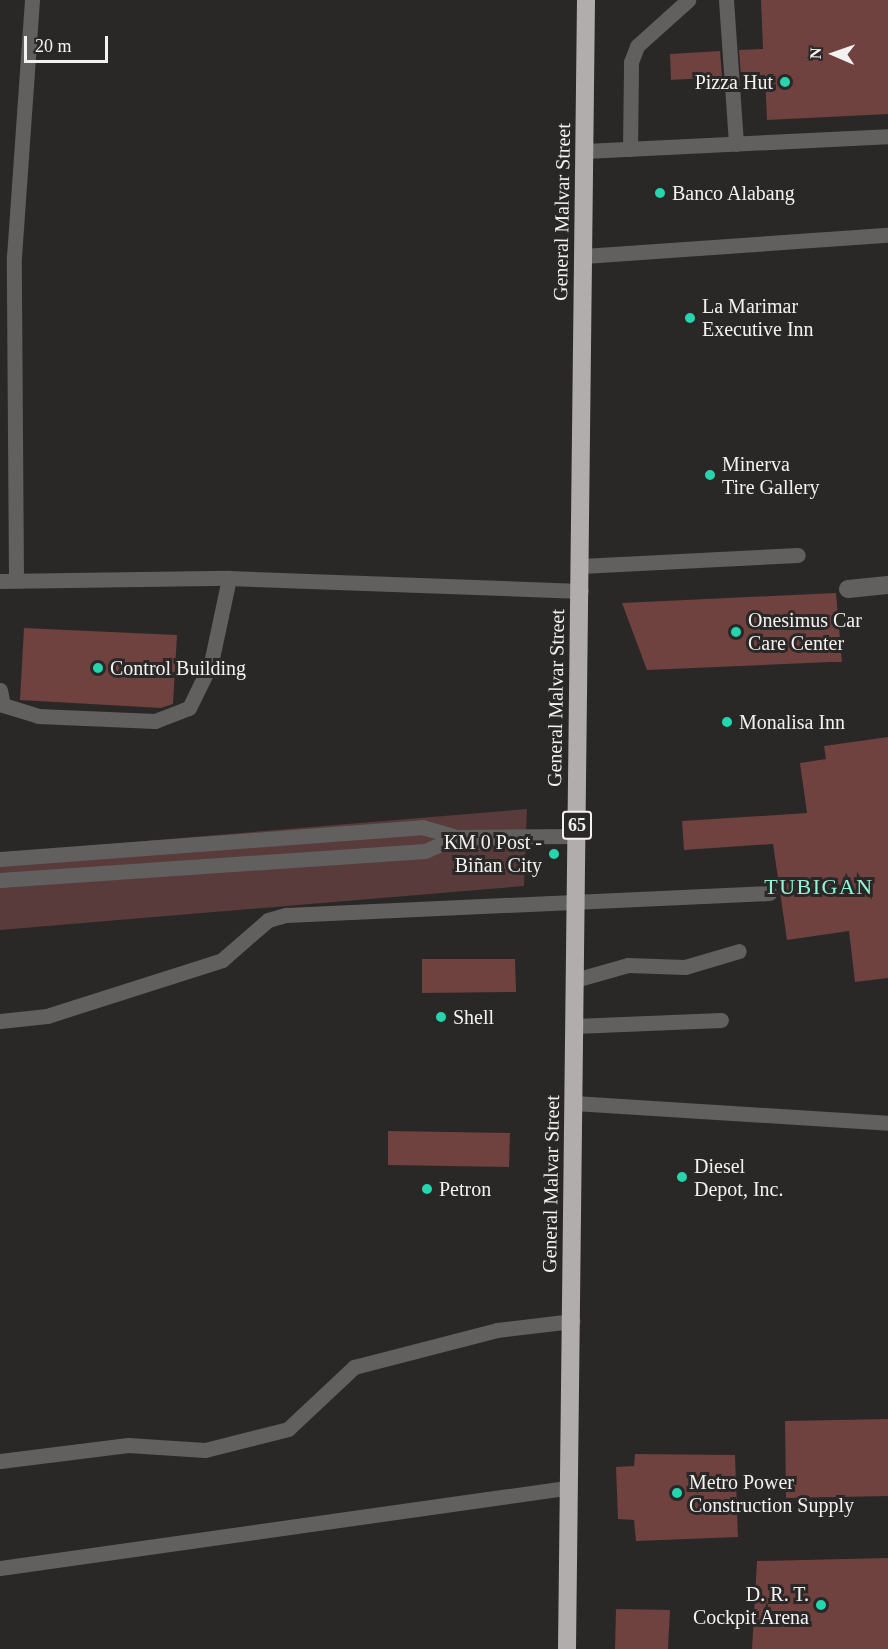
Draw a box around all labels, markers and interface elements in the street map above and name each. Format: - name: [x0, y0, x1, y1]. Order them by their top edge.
- scale bar: [27, 24, 111, 62]
- north arrow: [804, 24, 864, 84]
- text: 20 m: [35, 36, 72, 56]
- text: N: [807, 47, 824, 59]
- place label: Pizza Hut: [695, 70, 773, 94]
- marker: Pizza Hut: [778, 75, 792, 89]
- street label: General Malvar Street: [548, 123, 576, 301]
- place label: Banco Alabang: [672, 181, 796, 205]
- marker: Banco Alabang: [653, 186, 667, 200]
- place label: La Marimar Executive Inn: [702, 294, 814, 341]
- marker: La Marimar Executive Inn: [683, 311, 697, 325]
- place label: Minerva Tire Gallery: [722, 452, 820, 499]
- marker: Minerva Tire Gallery: [703, 468, 717, 482]
- place label: Onesimus Car Care Center: [748, 608, 862, 655]
- street label: General Malvar Street: [542, 609, 570, 787]
- marker: Onesimus Car Care Center: [729, 625, 743, 639]
- place label: Control Building: [110, 656, 246, 680]
- marker: Control Building: [91, 661, 105, 675]
- place label: Monalisa Inn: [739, 710, 845, 734]
- marker: Monalisa Inn: [720, 715, 734, 729]
- road number: 65: [562, 810, 592, 840]
- place label: KM 0 Post - Biñan City: [444, 831, 542, 878]
- marker: KM 0 Post - Biñan City: [547, 847, 561, 861]
- district label: TUBIGAN: [764, 874, 874, 900]
- place label: Shell: [453, 1005, 494, 1029]
- marker: Shell: [434, 1010, 448, 1024]
- street label: General Malvar Street: [537, 1095, 565, 1273]
- place label: Diesel Depot, Inc.: [694, 1154, 783, 1201]
- marker: Diesel Depot, Inc.: [675, 1170, 689, 1184]
- place label: Petron: [439, 1177, 491, 1201]
- marker: Petron: [420, 1182, 434, 1196]
- place label: Metro Power Construction Supply: [689, 1470, 854, 1517]
- marker: Metro Power Construction Supply: [670, 1486, 684, 1500]
- place label: D. R. T. Cockpit Arena: [692, 1582, 809, 1629]
- marker: D. R. T. Cockpit Arena: [814, 1598, 828, 1612]

